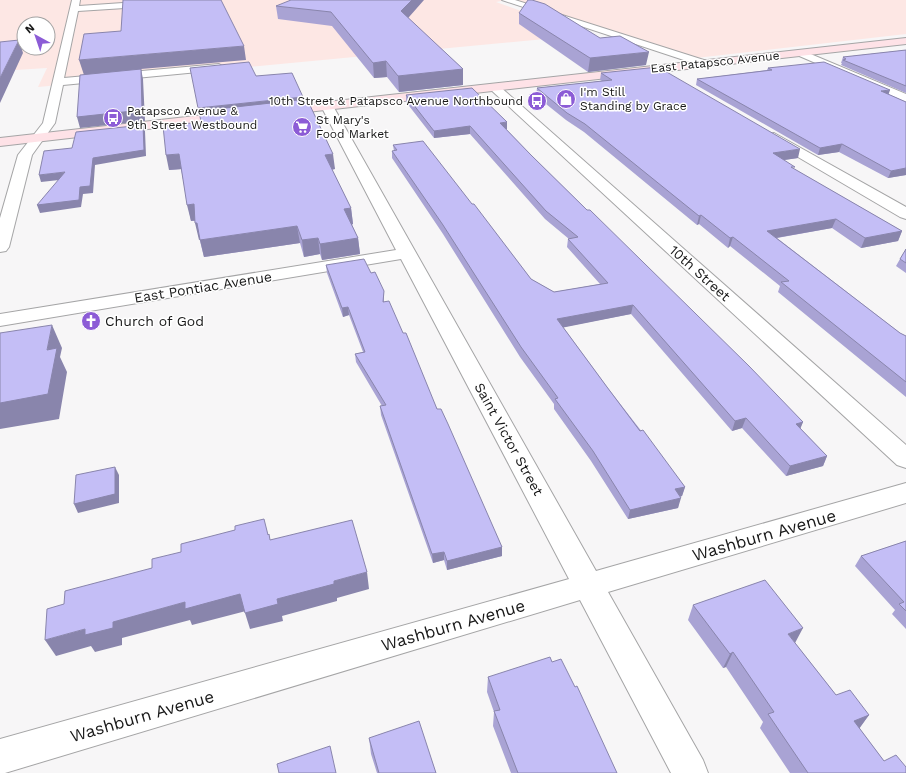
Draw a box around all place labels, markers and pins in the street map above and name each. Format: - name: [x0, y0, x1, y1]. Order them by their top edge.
- place label: I'm Still Standing by Grace: [580, 85, 687, 113]
- shop icon: I'm Still Standing by Grace: [555, 88, 577, 110]
- bus stop icon: 10th Street & Patapsco Avenue Northbound: [526, 90, 548, 112]
- place label: 10th Street & Patapsco Avenue Northbound: [269, 94, 523, 108]
- place label: Patapsco Avenue & 9th Street Westbound: [127, 104, 257, 132]
- bus stop icon: Patapsco Avenue & 9th Street Westbound: [102, 107, 124, 129]
- place label: St Mary's Food Market: [316, 113, 389, 141]
- supermarket icon: St Mary's Food Market: [291, 116, 313, 138]
- church icon: Church of God: [80, 310, 102, 332]
- place label: Church of God: [105, 313, 204, 329]

